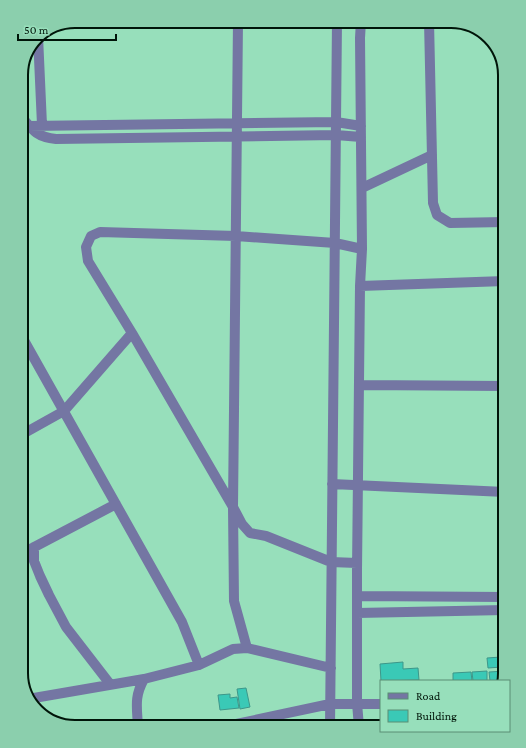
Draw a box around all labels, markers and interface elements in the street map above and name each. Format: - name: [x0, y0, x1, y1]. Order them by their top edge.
- scale bar: [18, 16, 116, 42]
- text: 50 m: [24, 23, 49, 37]
- legend: [380, 680, 510, 732]
- text: Road: [416, 689, 441, 703]
- text: Building: [416, 709, 457, 723]

